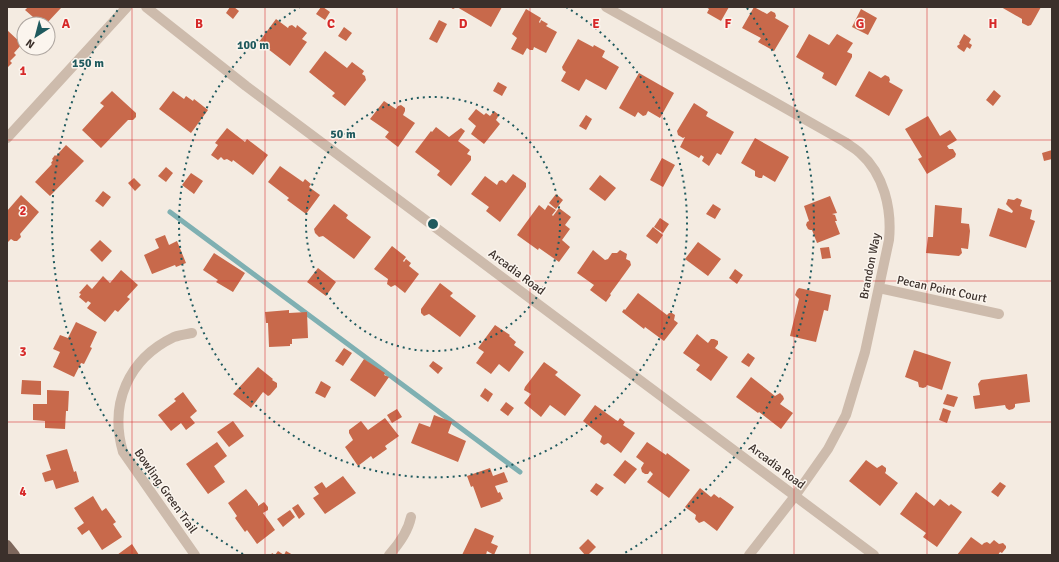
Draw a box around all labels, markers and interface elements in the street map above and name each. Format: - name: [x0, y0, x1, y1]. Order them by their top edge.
- north arrow: [16, 16, 56, 56]
- text: A: [62, 16, 71, 32]
- text: B: [195, 16, 203, 32]
- text: C: [327, 16, 335, 32]
- text: D: [459, 16, 468, 32]
- text: E: [592, 16, 600, 32]
- text: F: [725, 16, 732, 32]
- text: G: [856, 16, 864, 32]
- text: H: [989, 16, 997, 32]
- text: N: [23, 36, 37, 51]
- text: 100 m: [237, 38, 269, 53]
- text: 150 m: [72, 56, 104, 71]
- text: 1: [19, 63, 27, 79]
- text: 50 m: [330, 127, 356, 142]
- text: 2: [19, 203, 27, 219]
- centre of rings: [426, 217, 440, 231]
- street label: Brandon Way: [857, 231, 884, 300]
- street label: Arcadia Road: [485, 246, 548, 299]
- street label: Pecan Point Court: [896, 273, 988, 306]
- text: 3: [19, 344, 27, 360]
- street label: Arcadia Road: [745, 440, 808, 493]
- street label: Bowling Green Trail: [131, 446, 201, 537]
- text: 4: [19, 484, 27, 500]

